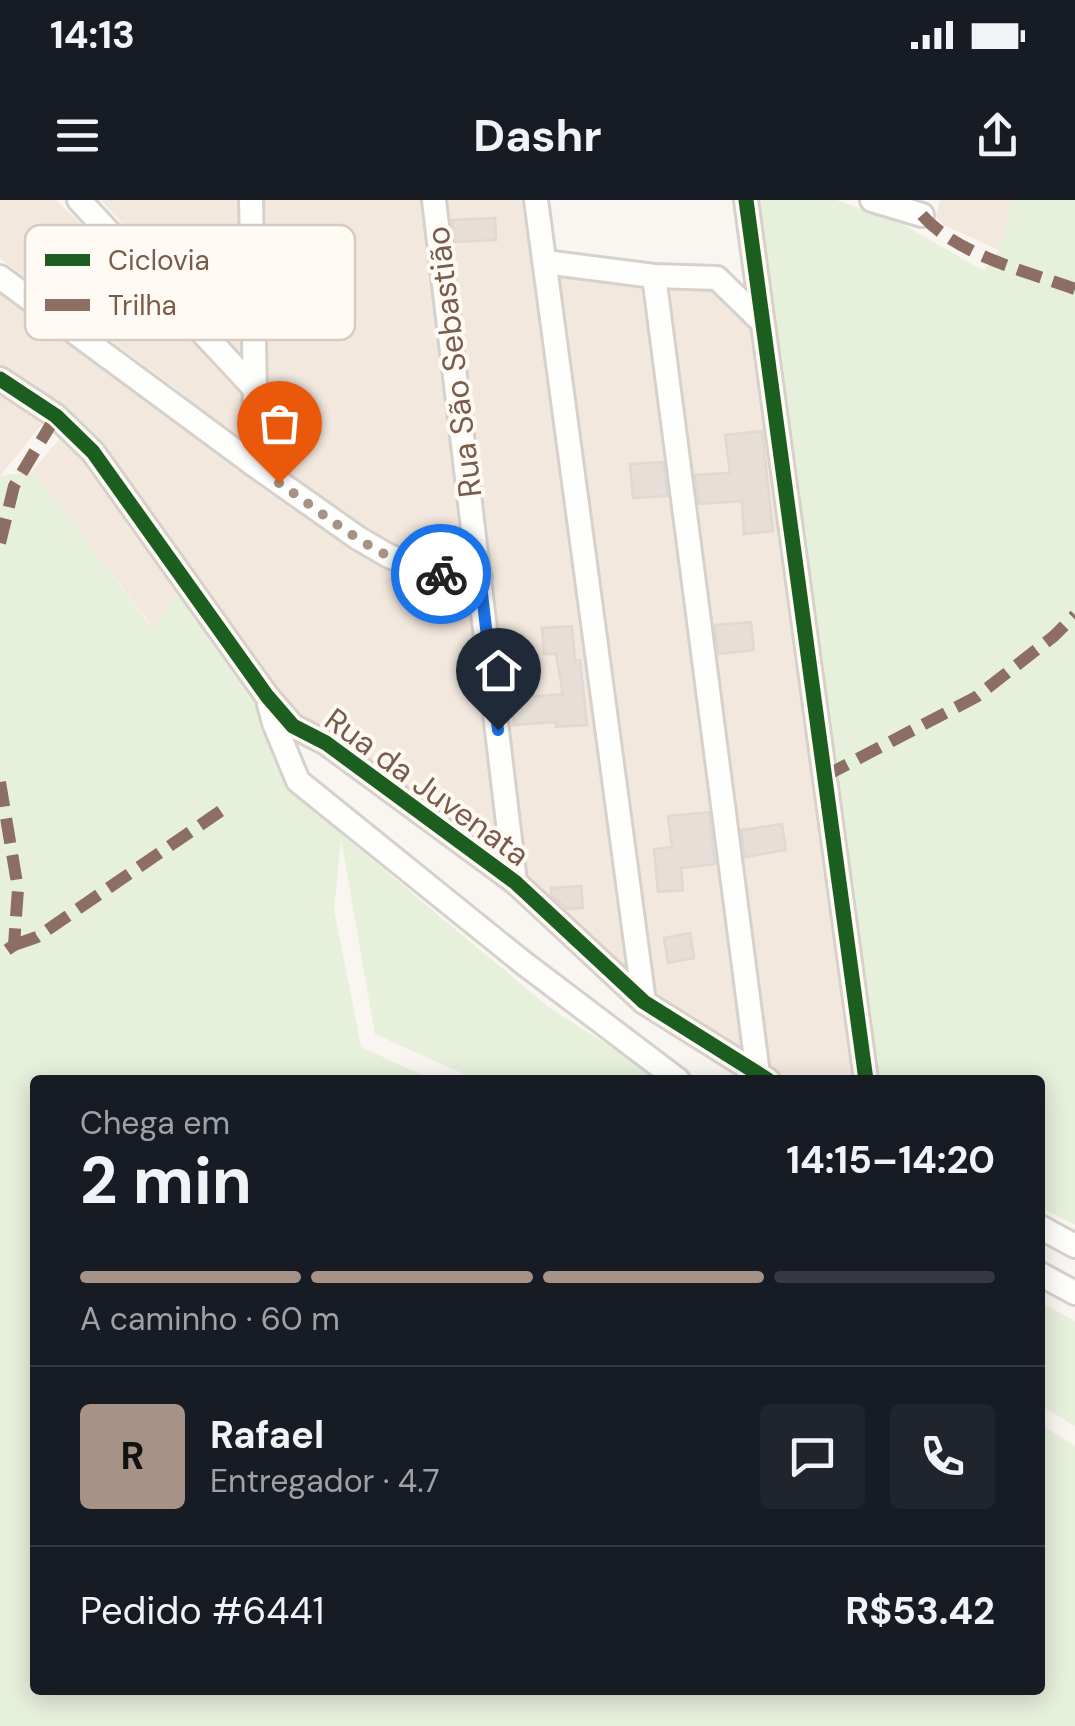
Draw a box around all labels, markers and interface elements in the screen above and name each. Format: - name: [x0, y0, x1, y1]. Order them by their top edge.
- text: 14:13: [50, 10, 135, 60]
- text: Dashr: [473, 106, 602, 165]
- icon: menu: [50, 108, 105, 163]
- icon: share: [970, 108, 1025, 163]
- street label: Rua São Sebastião: [417, 224, 491, 500]
- legend: [25, 225, 355, 340]
- text: Ciclovia: [108, 242, 210, 279]
- text: Trilha: [108, 287, 177, 324]
- pin: [237, 381, 322, 484]
- icon: bag: [252, 396, 307, 451]
- courier: [391, 524, 491, 624]
- icon: bike: [414, 547, 469, 602]
- pin: [456, 628, 541, 731]
- icon: home: [471, 643, 526, 698]
- street label: Rua da Juvenata: [316, 699, 538, 875]
- text: Chega em: [80, 1102, 230, 1144]
- text: 14:15–14:20: [786, 1135, 995, 1185]
- text: 2 min: [80, 1139, 252, 1223]
- text: A caminho · 60 m: [80, 1298, 340, 1340]
- button: chat: [760, 1404, 865, 1509]
- button: phone: [890, 1404, 995, 1509]
- text: Rafael: [210, 1410, 324, 1460]
- text: R: [121, 1431, 144, 1481]
- text: Entregador · 4.7: [210, 1460, 440, 1502]
- text: Pedido #6441: [80, 1586, 324, 1636]
- text: R$53.42: [845, 1586, 995, 1636]

